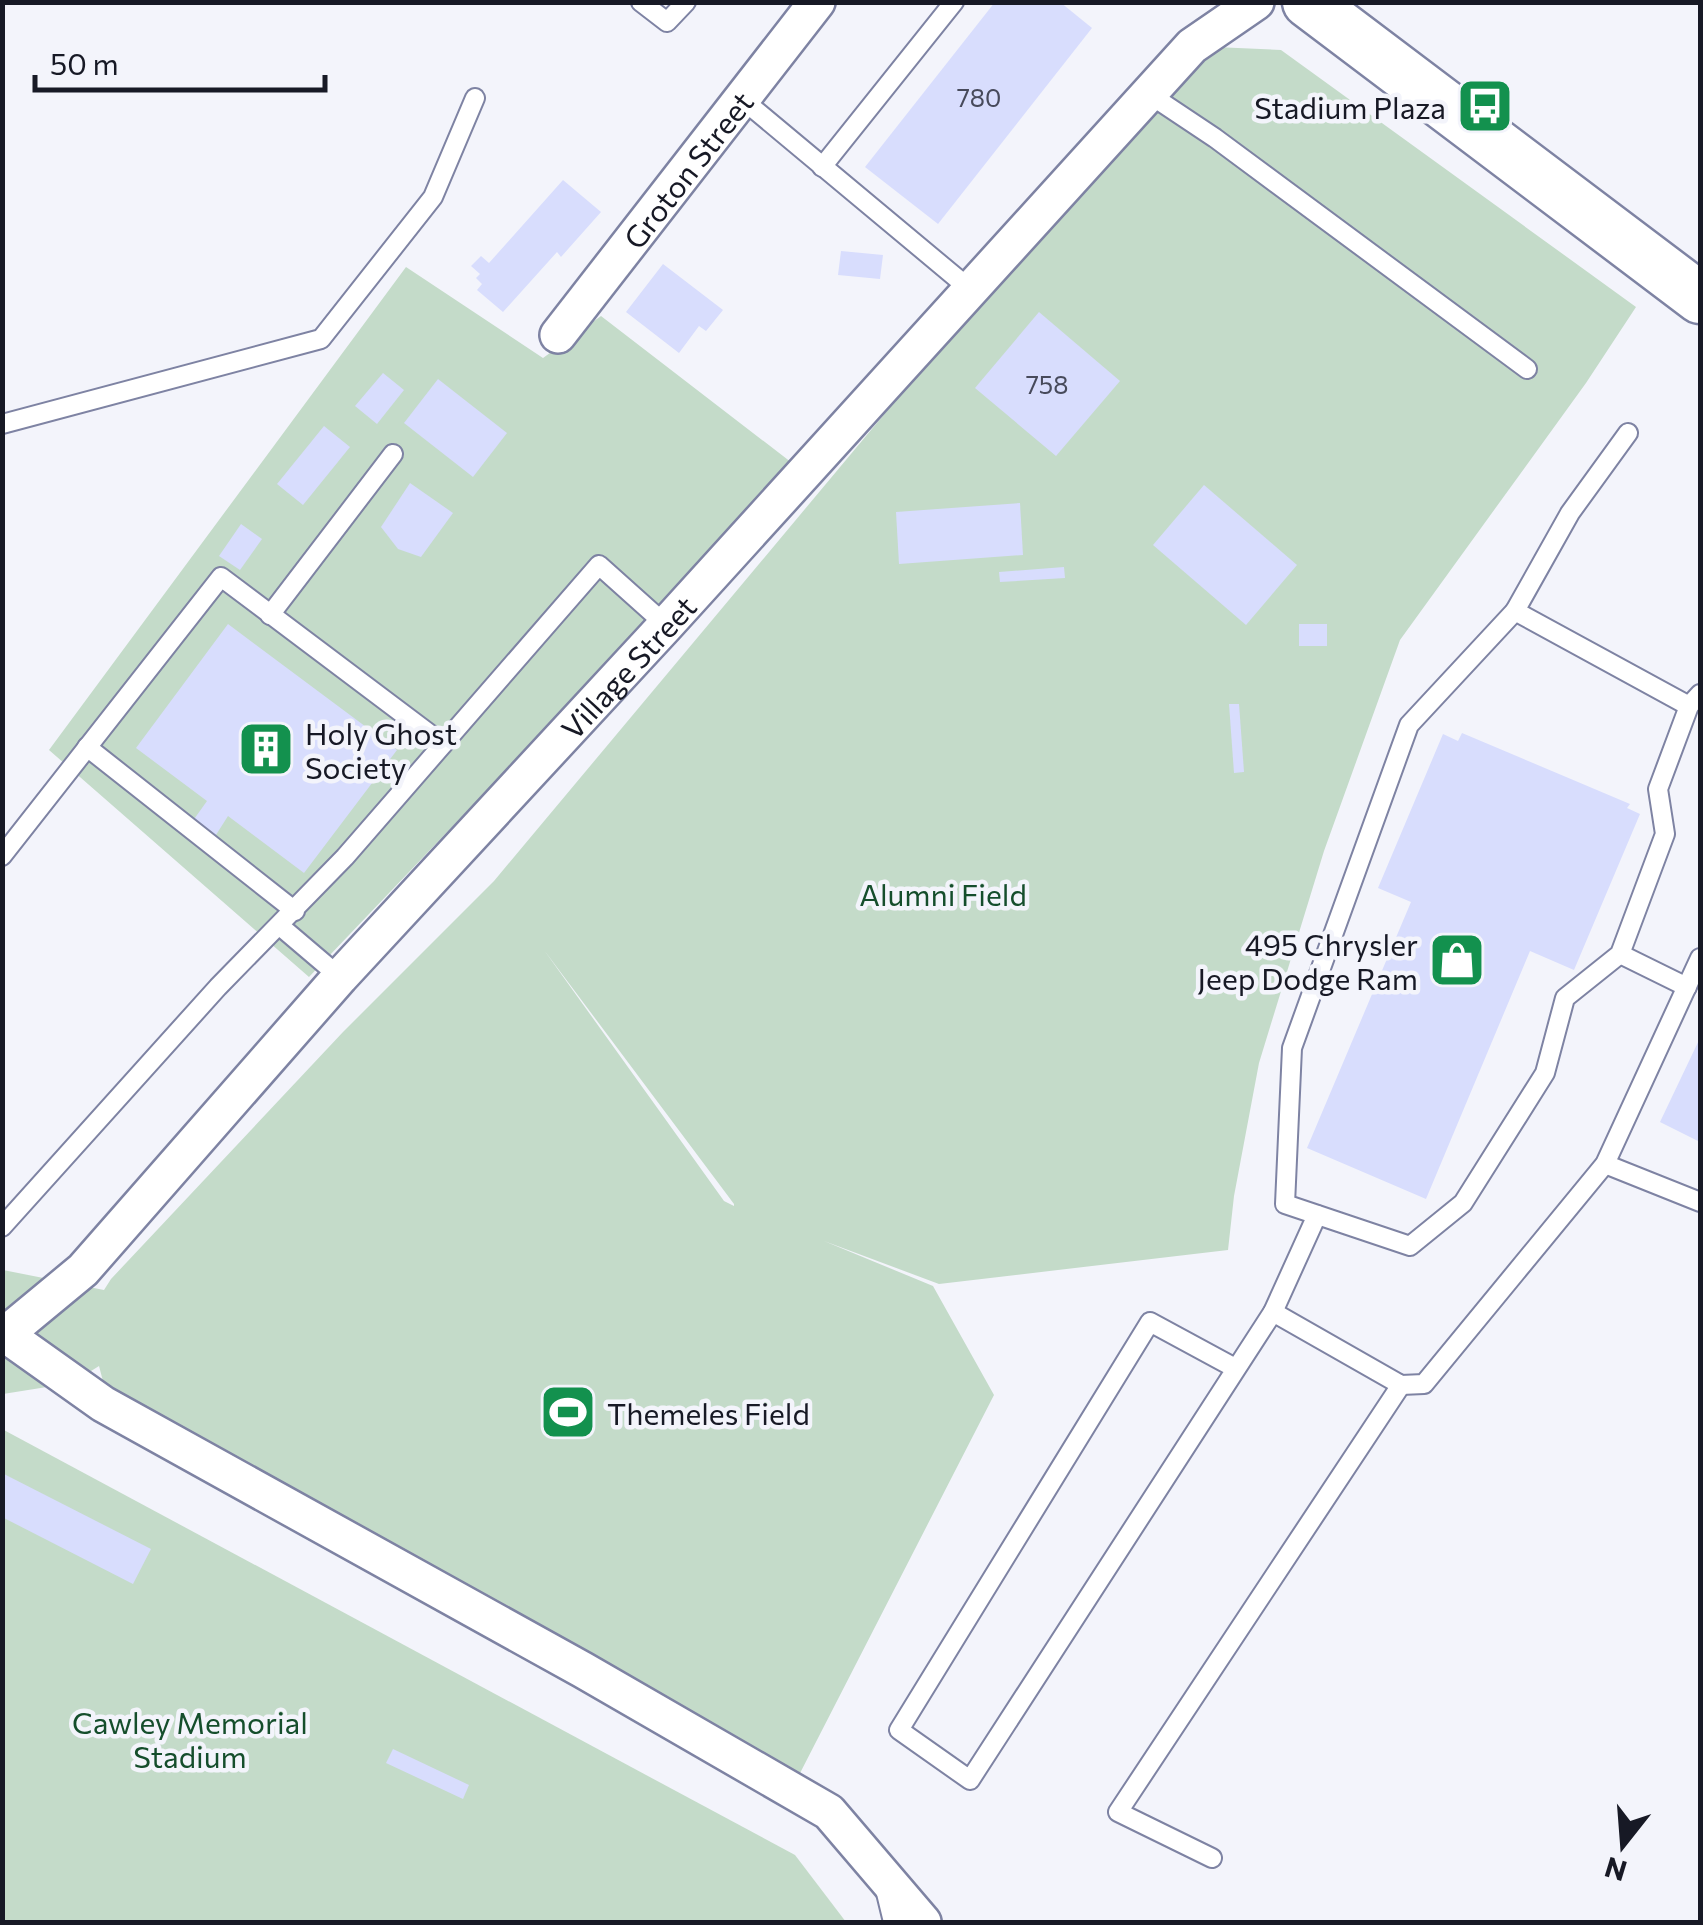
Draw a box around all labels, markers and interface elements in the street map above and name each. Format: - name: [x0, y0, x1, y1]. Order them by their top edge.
- scale bar: [35, 30, 325, 92]
- text: 50 m: [50, 44, 119, 81]
- bus stop icon: Stadium Plaza: [1455, 76, 1515, 136]
- house number: 780: [957, 82, 1001, 112]
- street label: Groton Street: [614, 83, 760, 255]
- place label: Stadium Plaza: [1254, 88, 1446, 125]
- house number: 758: [1026, 369, 1068, 399]
- street label: Village Street: [552, 587, 703, 746]
- place label: Holy Ghost Society: [305, 714, 457, 785]
- building icon: Holy Ghost Society: [236, 719, 296, 779]
- park label: Alumni Field: [859, 875, 1027, 912]
- place label: 495 Chrysler Jeep Dodge Ram: [1197, 925, 1418, 996]
- shop icon: 495 Chrysler Jeep Dodge Ram: [1427, 930, 1487, 990]
- sports icon: Themeles Field: [538, 1382, 598, 1442]
- place label: Themeles Field: [607, 1394, 810, 1431]
- park label: Cawley Memorial Stadium: [72, 1703, 308, 1774]
- north arrow: [1573, 1795, 1673, 1895]
- text: N: [1600, 1851, 1630, 1889]

